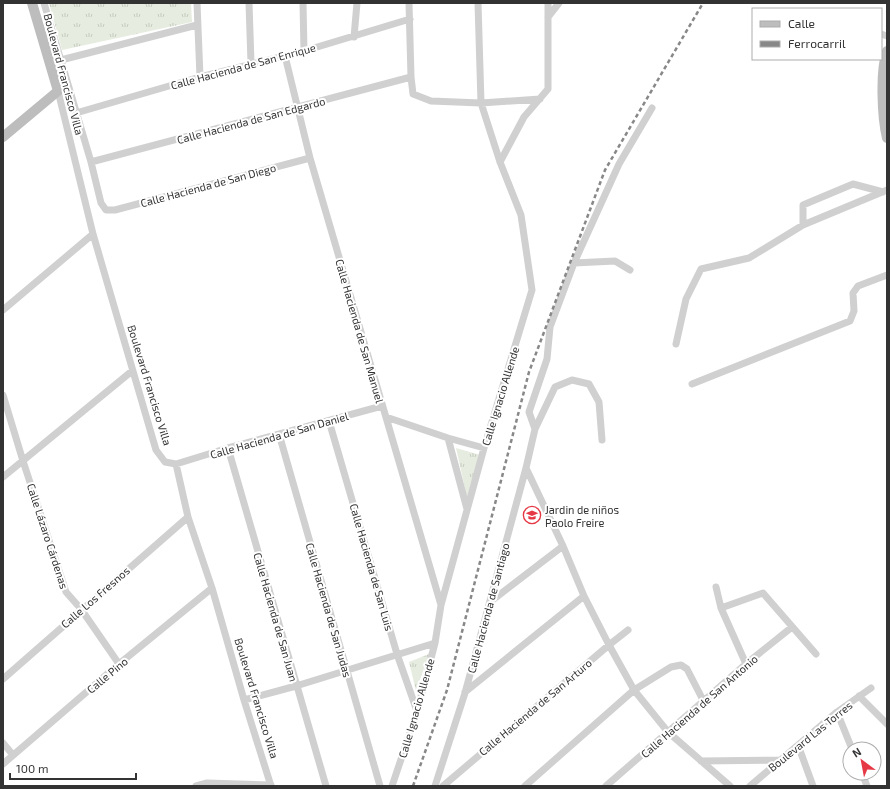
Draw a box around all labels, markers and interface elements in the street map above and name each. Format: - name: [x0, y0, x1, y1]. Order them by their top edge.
- legend: [752, 8, 882, 60]
- street label: Boulevard Francisco Villa: [41, 12, 87, 136]
- text: Calle: [788, 16, 815, 30]
- text: Ferrocarril: [788, 36, 846, 50]
- street label: Calle Hacienda de San Enrique: [169, 40, 317, 92]
- street label: Calle Hacienda de San Edgardo: [175, 94, 327, 146]
- street label: Calle Hacienda de San Diego: [139, 161, 277, 209]
- street label: Calle Hacienda de San Manuel: [333, 258, 387, 405]
- street label: Boulevard Francisco Villa: [125, 323, 175, 447]
- street label: Calle Ignacio Allende: [479, 345, 521, 447]
- street label: Calle Hacienda de San Daniel: [208, 409, 350, 461]
- street label: Calle Lázaro Cárdenas: [25, 482, 71, 591]
- street label: Calle Hacienda de San Luis: [348, 502, 397, 633]
- place label: Jardin de niños Paolo Freire: [545, 503, 619, 529]
- school or university icon: Jardin de niños Paolo Freire: [522, 505, 542, 525]
- street label: Calle Hacienda de San Judas: [304, 541, 355, 679]
- street label: Calle Hacienda de Santiago: [464, 541, 512, 675]
- street label: Calle Hacienda de San Juan: [251, 551, 301, 683]
- street label: Calle Los Fresnos: [58, 563, 132, 630]
- street label: Boulevard Francisco Villa: [232, 636, 282, 760]
- street label: Calle Hacienda de San Antonio: [638, 652, 760, 760]
- street label: Calle Pino: [84, 654, 130, 696]
- street label: Calle Hacienda de San Arturo: [476, 656, 594, 758]
- street label: Calle Ignacio Allende: [396, 657, 436, 759]
- street label: Boulevard Las Torres: [765, 698, 855, 774]
- north arrow: [842, 741, 882, 781]
- text: N: [850, 744, 863, 760]
- scale bar: [10, 755, 136, 781]
- text: 100 m: [16, 761, 48, 775]

